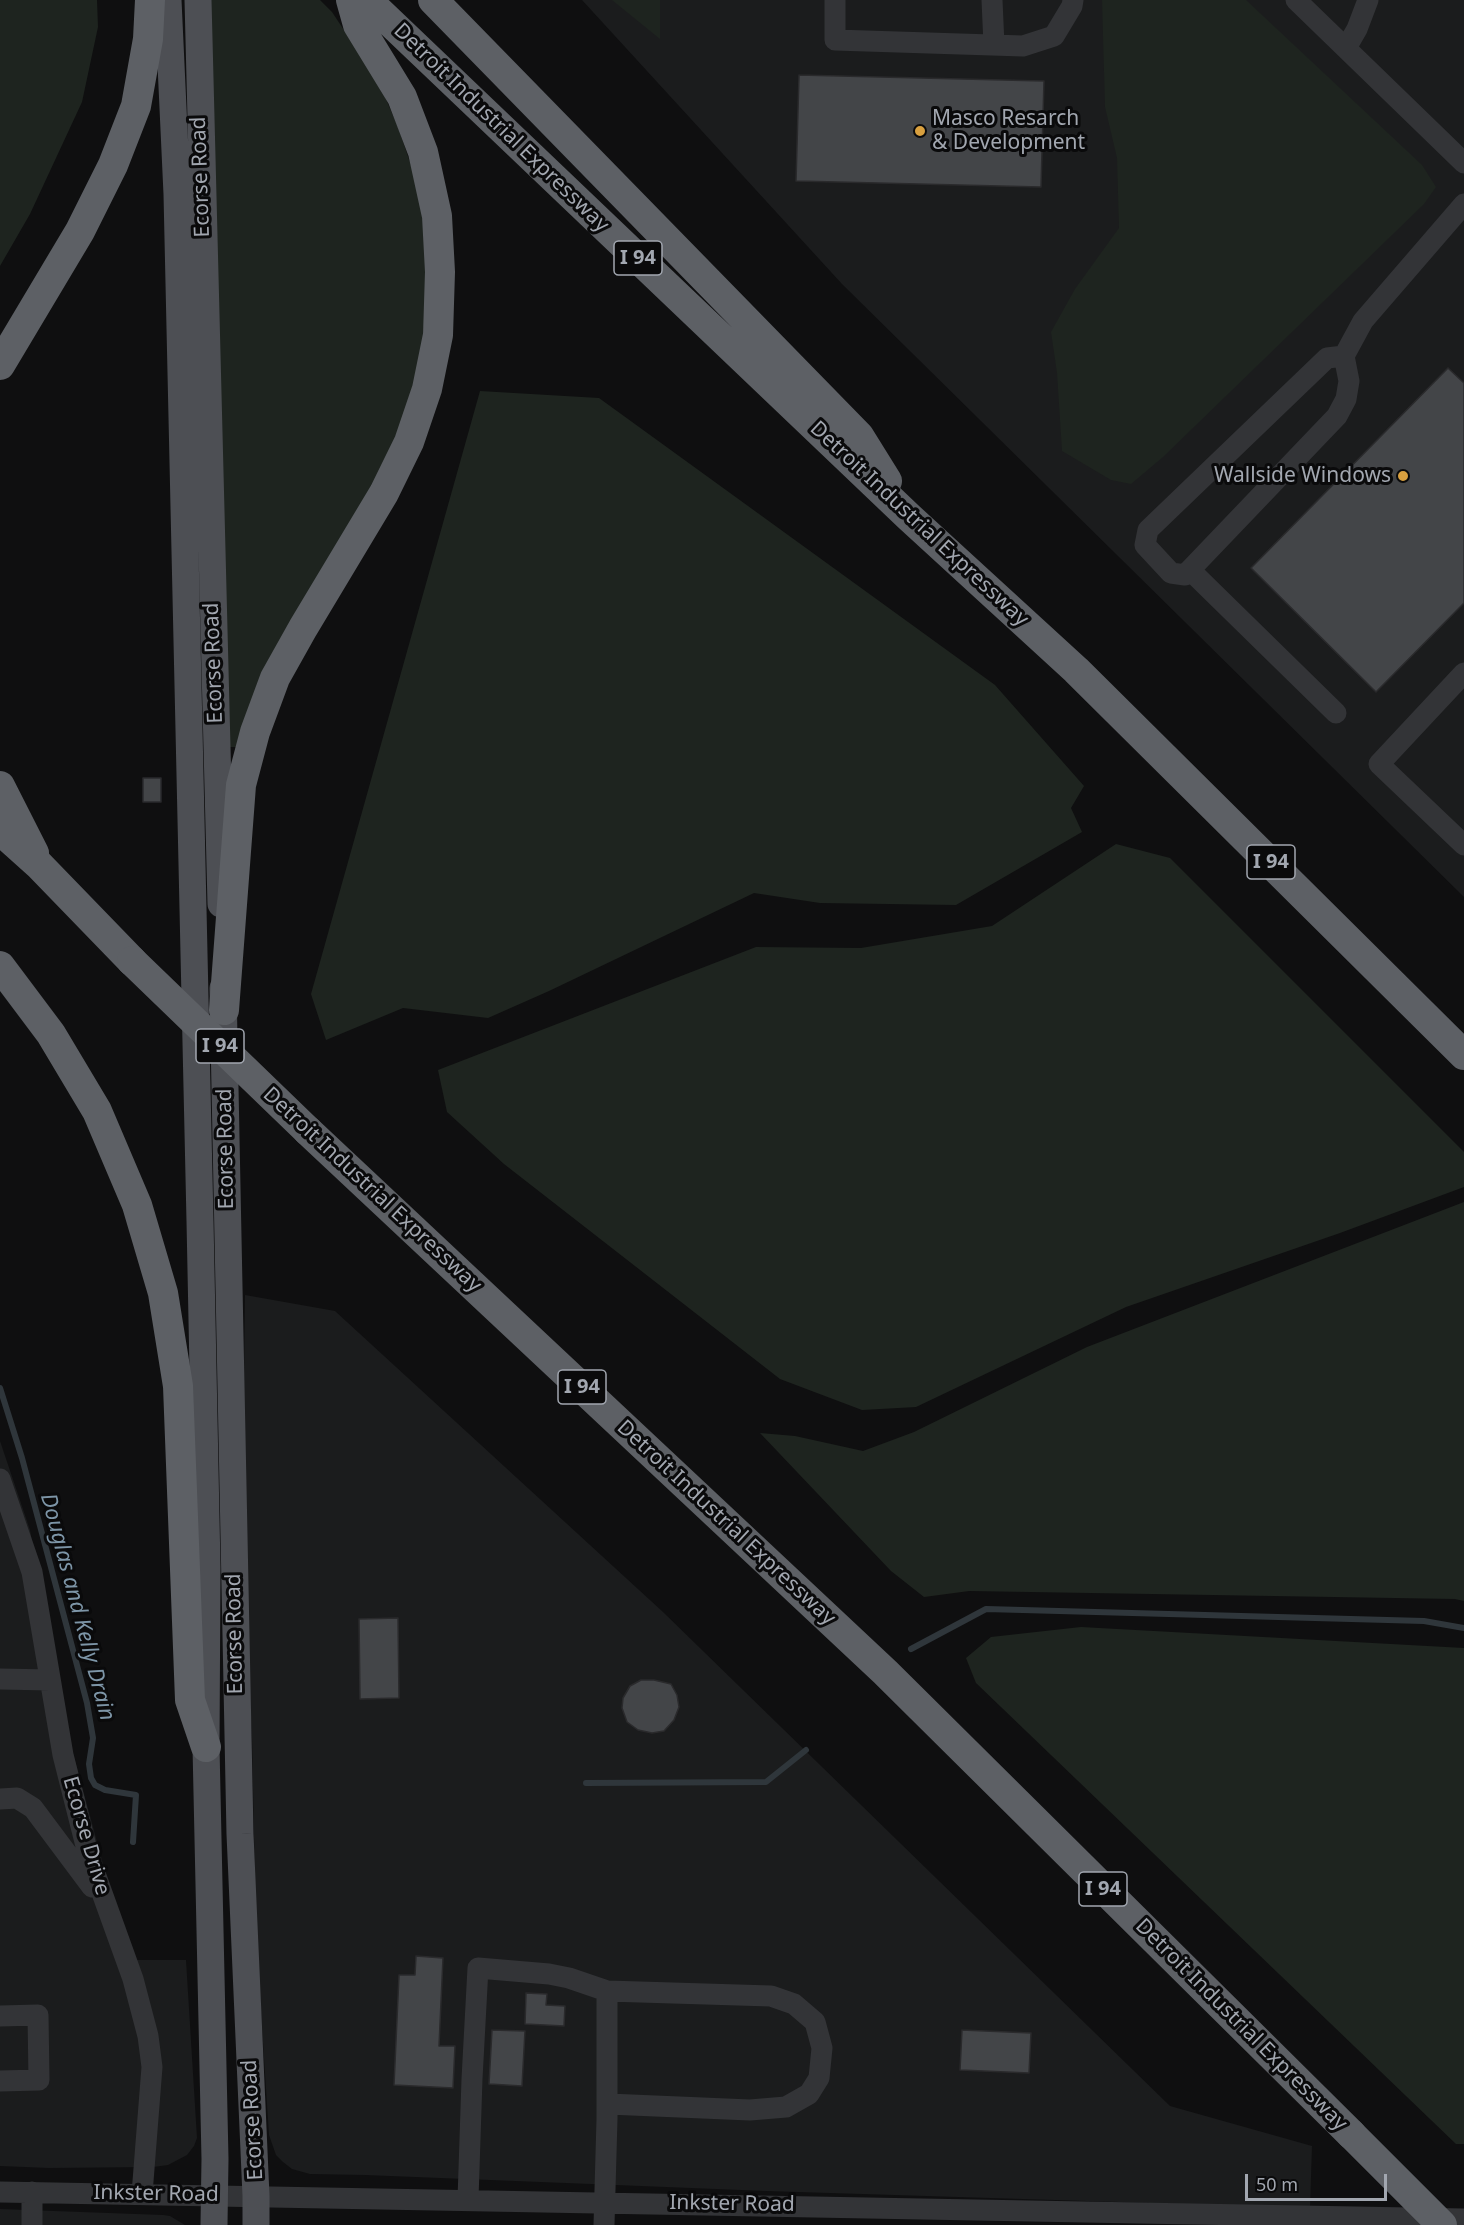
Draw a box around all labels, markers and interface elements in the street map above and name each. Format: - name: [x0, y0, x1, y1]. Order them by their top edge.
- street label: Detroit Industrial Expressway: [388, 18, 614, 238]
- place label: Masco Resarch & Development: [932, 106, 1085, 156]
- street label: Ecorse Road: [186, 116, 216, 238]
- marker: Masco Resarch & Development: [913, 124, 927, 138]
- road number: I 94: [614, 241, 662, 275]
- street label: Detroit Industrial Expressway: [805, 416, 1033, 632]
- place label: Wallside Windows: [1214, 463, 1391, 489]
- marker: Wallside Windows: [1396, 469, 1410, 483]
- street label: Ecorse Road: [199, 602, 229, 724]
- road number: I 94: [1247, 845, 1295, 879]
- road number: I 94: [196, 1029, 244, 1063]
- street label: Detroit Industrial Expressway: [258, 1082, 486, 1298]
- street label: Ecorse Road: [212, 1088, 240, 1210]
- road number: I 94: [558, 1370, 606, 1404]
- street label: Detroit Industrial Expressway: [612, 1415, 840, 1631]
- water label: Douglas and Kelly Drain: [34, 1490, 120, 1724]
- street label: Ecorse Road: [221, 1573, 249, 1695]
- street label: Ecorse Drive: [57, 1774, 115, 1898]
- road number: I 94: [1079, 1872, 1127, 1906]
- street label: Detroit Industrial Expressway: [1130, 1914, 1352, 2136]
- street label: Ecorse Road: [237, 2059, 269, 2181]
- scale bar: [1248, 2162, 1390, 2200]
- text: 50 m: [1256, 2172, 1298, 2196]
- street label: Inkster Road: [93, 2180, 219, 2208]
- street label: Inkster Road: [669, 2190, 795, 2218]

